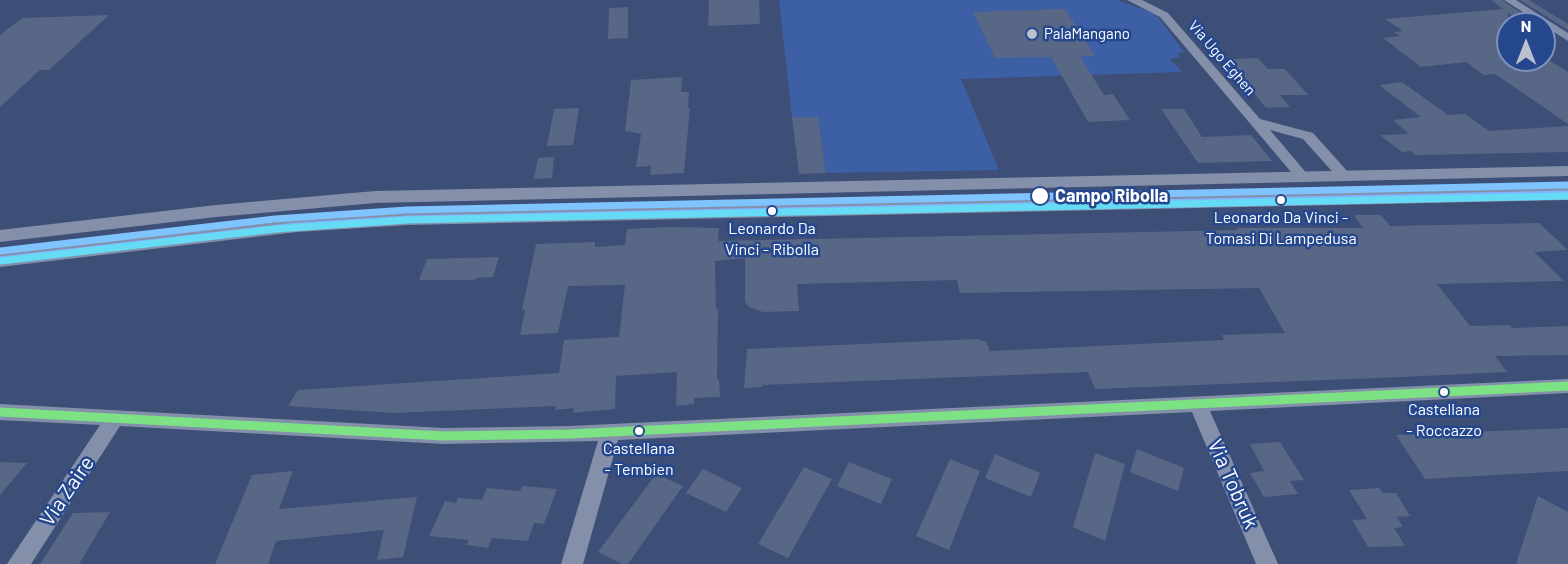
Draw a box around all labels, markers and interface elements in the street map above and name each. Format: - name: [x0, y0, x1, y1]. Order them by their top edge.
- north arrow: [1496, 12, 1556, 72]
- text: N: [1521, 16, 1531, 35]
- street label: Via Ugo Eghen: [1185, 17, 1259, 99]
- place label: PalaMangano: [1044, 25, 1130, 43]
- marker: PalaMangano: [1025, 27, 1039, 41]
- place label: Campo Ribolla: [1055, 185, 1168, 207]
- marker: Campo Ribolla: [1030, 186, 1050, 206]
- marker: Leonardo Da Vinci - Tomasi Di Lampedusa: [1275, 194, 1287, 206]
- marker: Leonardo Da Vinci - Ribolla: [766, 205, 778, 217]
- place label: Leonardo Da Vinci - Tomasi Di Lampedusa: [1205, 208, 1357, 246]
- place label: Leonardo Da Vinci - Ribolla: [725, 219, 819, 257]
- marker: Castellana - Roccazzo: [1438, 386, 1450, 398]
- place label: Castellana - Roccazzo: [1406, 400, 1482, 438]
- marker: Castellana - Tembien: [633, 425, 645, 437]
- street label: Via Tobruk: [1202, 435, 1264, 533]
- place label: Castellana - Tembien: [603, 439, 675, 477]
- street label: Via Zaire: [34, 451, 100, 531]

